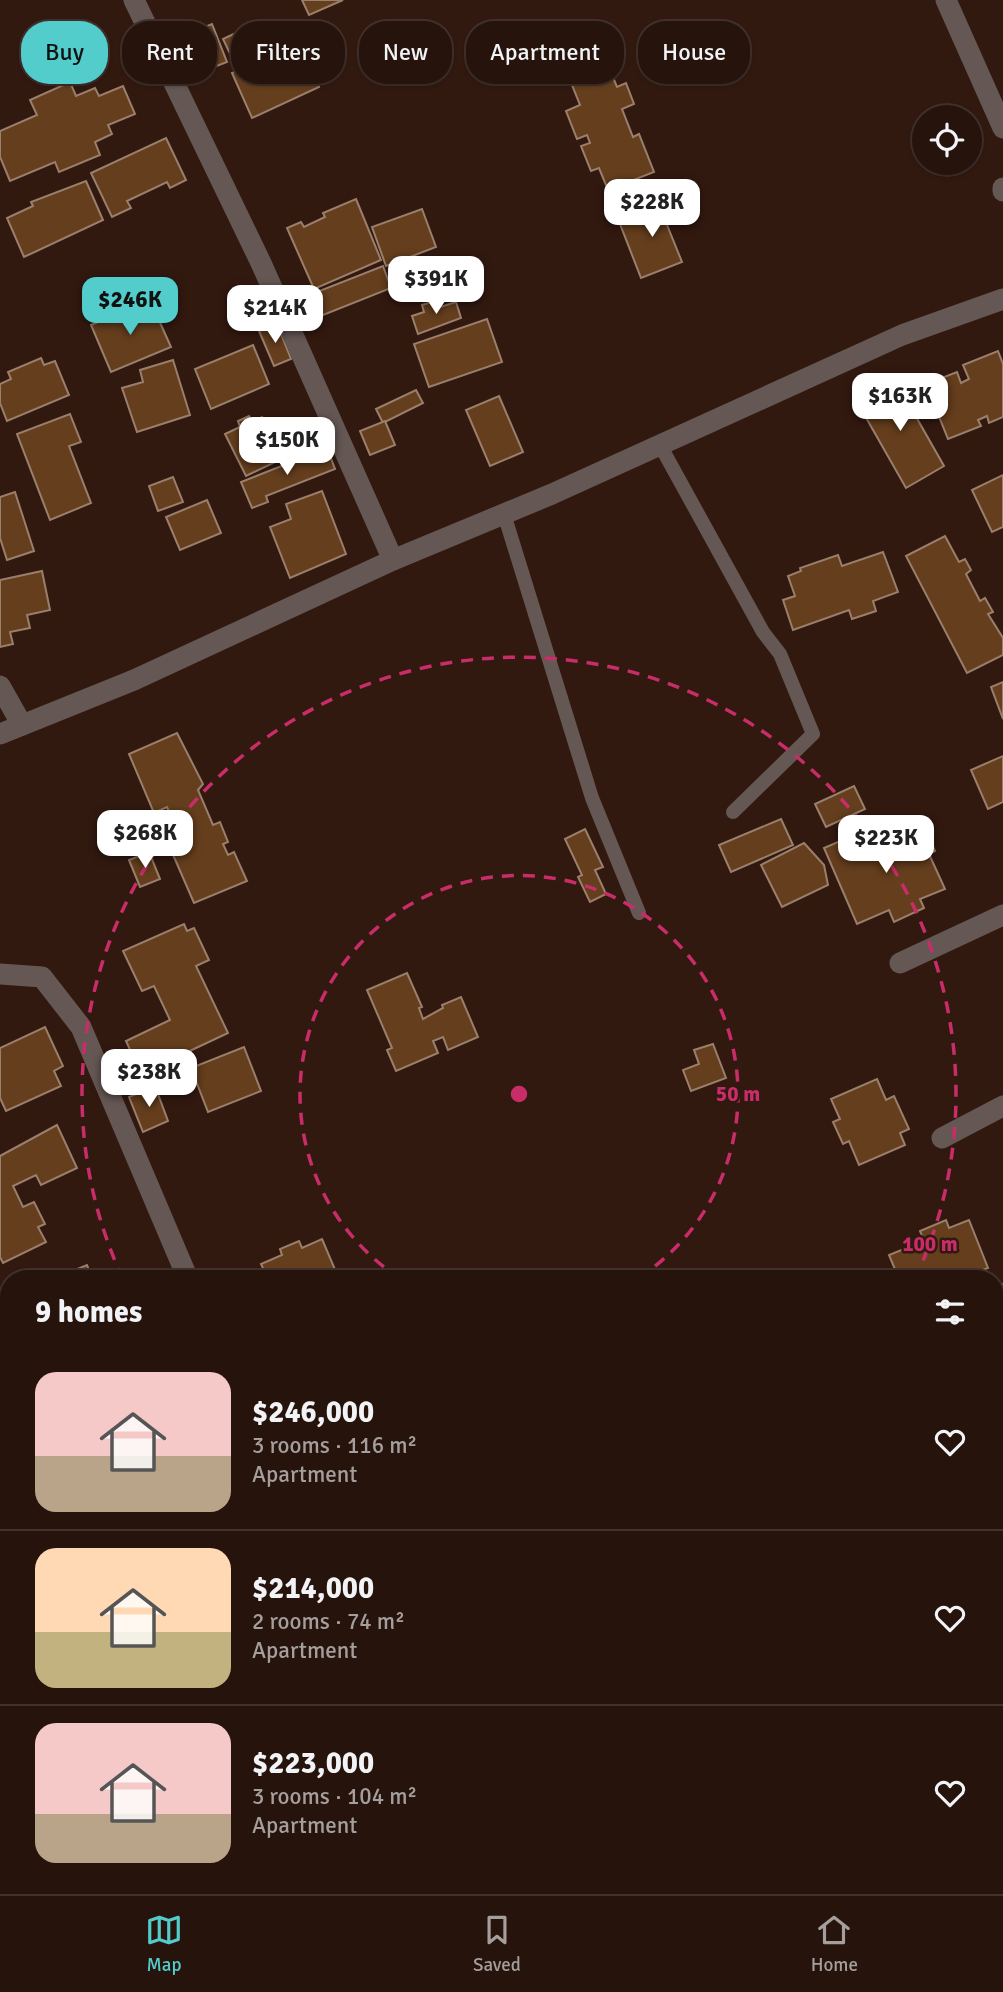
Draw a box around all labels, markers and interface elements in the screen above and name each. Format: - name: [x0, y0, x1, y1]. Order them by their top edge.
- chip: Buy: [21, 21, 108, 84]
- chip: Rent: [122, 21, 217, 84]
- chip: Filters: [231, 21, 345, 84]
- chip: New: [359, 21, 452, 84]
- chip: Apartment: [466, 21, 624, 84]
- chip: House: [638, 21, 750, 84]
- map controls: [912, 105, 982, 175]
- button: locate: [912, 105, 982, 175]
- pin: $228K: [603, 180, 701, 239]
- text: $228K: [620, 187, 684, 216]
- pin: $391K: [387, 256, 485, 316]
- text: $391K: [404, 264, 468, 293]
- pin: $246K: [81, 278, 179, 337]
- text: $246K: [98, 285, 162, 314]
- pin: $214K: [226, 286, 324, 345]
- text: $214K: [243, 293, 307, 322]
- pin: $163K: [851, 374, 949, 433]
- text: $163K: [868, 381, 932, 410]
- pin: $150K: [238, 418, 336, 477]
- text: $150K: [255, 425, 319, 454]
- pin: $268K: [96, 810, 194, 870]
- pin: $223K: [837, 816, 935, 875]
- text: $268K: [113, 818, 177, 847]
- text: $223K: [854, 823, 918, 852]
- pin: $238K: [100, 1050, 198, 1109]
- text: $238K: [117, 1057, 181, 1086]
- text: 50 m: [716, 1081, 760, 1107]
- centre of rings: [507, 1082, 531, 1106]
- text: 100 m: [902, 1231, 958, 1257]
- icon: filters: [931, 1293, 969, 1331]
- text: 9 homes: [35, 1294, 142, 1331]
- text: $246,000: [252, 1394, 374, 1431]
- icon: home: [91, 1400, 175, 1484]
- icon: heart: [931, 1423, 969, 1461]
- text: 3 rooms · 116 m²: [252, 1431, 417, 1460]
- text: Apartment: [252, 1460, 357, 1489]
- text: $214,000: [252, 1570, 374, 1607]
- icon: home: [91, 1576, 175, 1660]
- icon: heart: [931, 1599, 969, 1637]
- text: 2 rooms · 74 m²: [252, 1607, 405, 1636]
- text: Apartment: [252, 1636, 357, 1665]
- text: $223,000: [252, 1745, 374, 1782]
- icon: home: [91, 1751, 175, 1835]
- icon: heart: [931, 1774, 969, 1812]
- text: 3 rooms · 104 m²: [252, 1782, 417, 1811]
- text: Apartment: [252, 1811, 357, 1840]
- tab: Map: [145, 1911, 183, 1977]
- tab: Saved: [473, 1911, 521, 1977]
- tab: Home: [811, 1911, 858, 1977]

